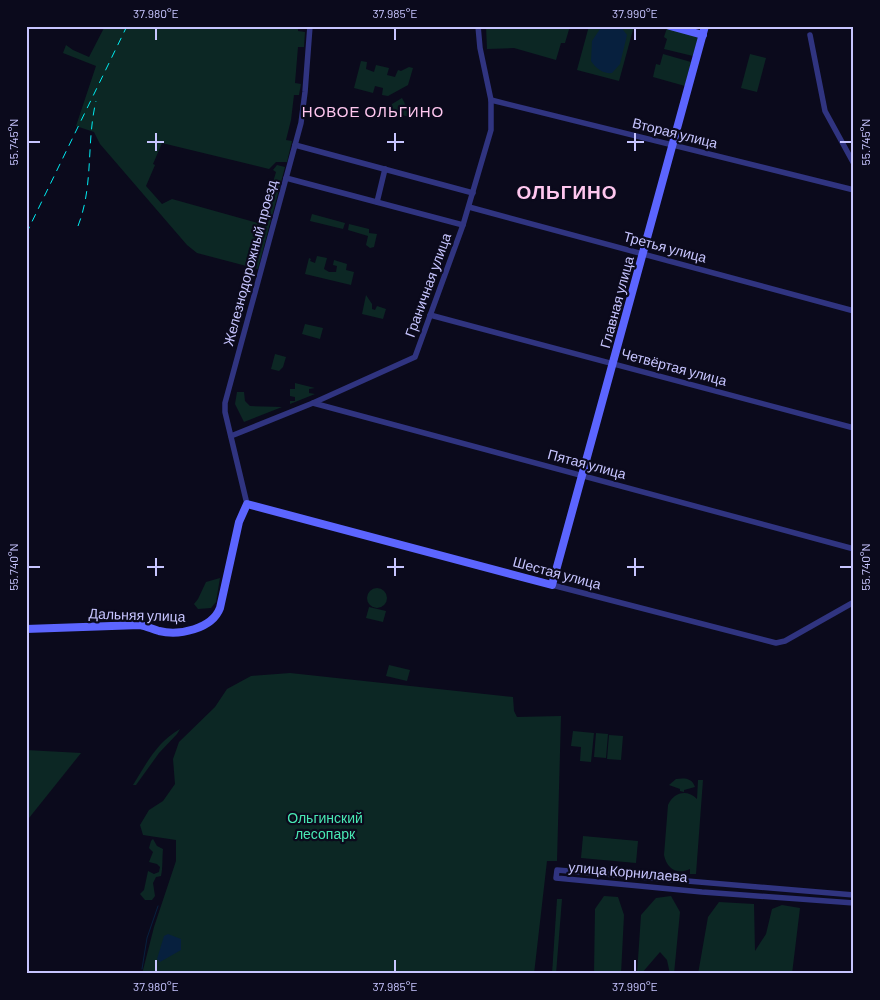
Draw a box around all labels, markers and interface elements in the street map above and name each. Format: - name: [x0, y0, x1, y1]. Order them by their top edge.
- text: 37.980°E: [133, 6, 179, 20]
- text: 37.985°E: [372, 6, 418, 20]
- text: 37.990°E: [612, 6, 658, 20]
- district label: НОВОЕ ОЛЬГИНО: [302, 102, 444, 120]
- street label: Вторая улица: [631, 114, 720, 151]
- text: 55.745°N: [6, 119, 20, 165]
- text: 55.745°N: [858, 119, 872, 165]
- street label: Железнодорожный проезд: [219, 178, 280, 348]
- district label: ОЛЬГИНО: [516, 180, 618, 203]
- street label: Третья улица: [622, 227, 709, 266]
- street label: Граничная улица: [401, 230, 454, 339]
- street label: Главная улица: [596, 254, 637, 350]
- street label: Четвёртая улица: [619, 344, 729, 389]
- street label: Пятая улица: [546, 445, 628, 482]
- text: 55.740°N: [6, 543, 20, 591]
- text: 55.740°N: [858, 543, 872, 591]
- street label: Шестая улица: [511, 553, 603, 592]
- street label: Дальняя улица: [88, 604, 186, 625]
- park label: Ольгинский лесопарк: [287, 809, 363, 842]
- street label: улица Корнилаева: [568, 858, 688, 885]
- text: 37.980°E: [133, 979, 179, 993]
- text: 37.985°E: [372, 979, 418, 993]
- text: 37.990°E: [612, 979, 658, 993]

